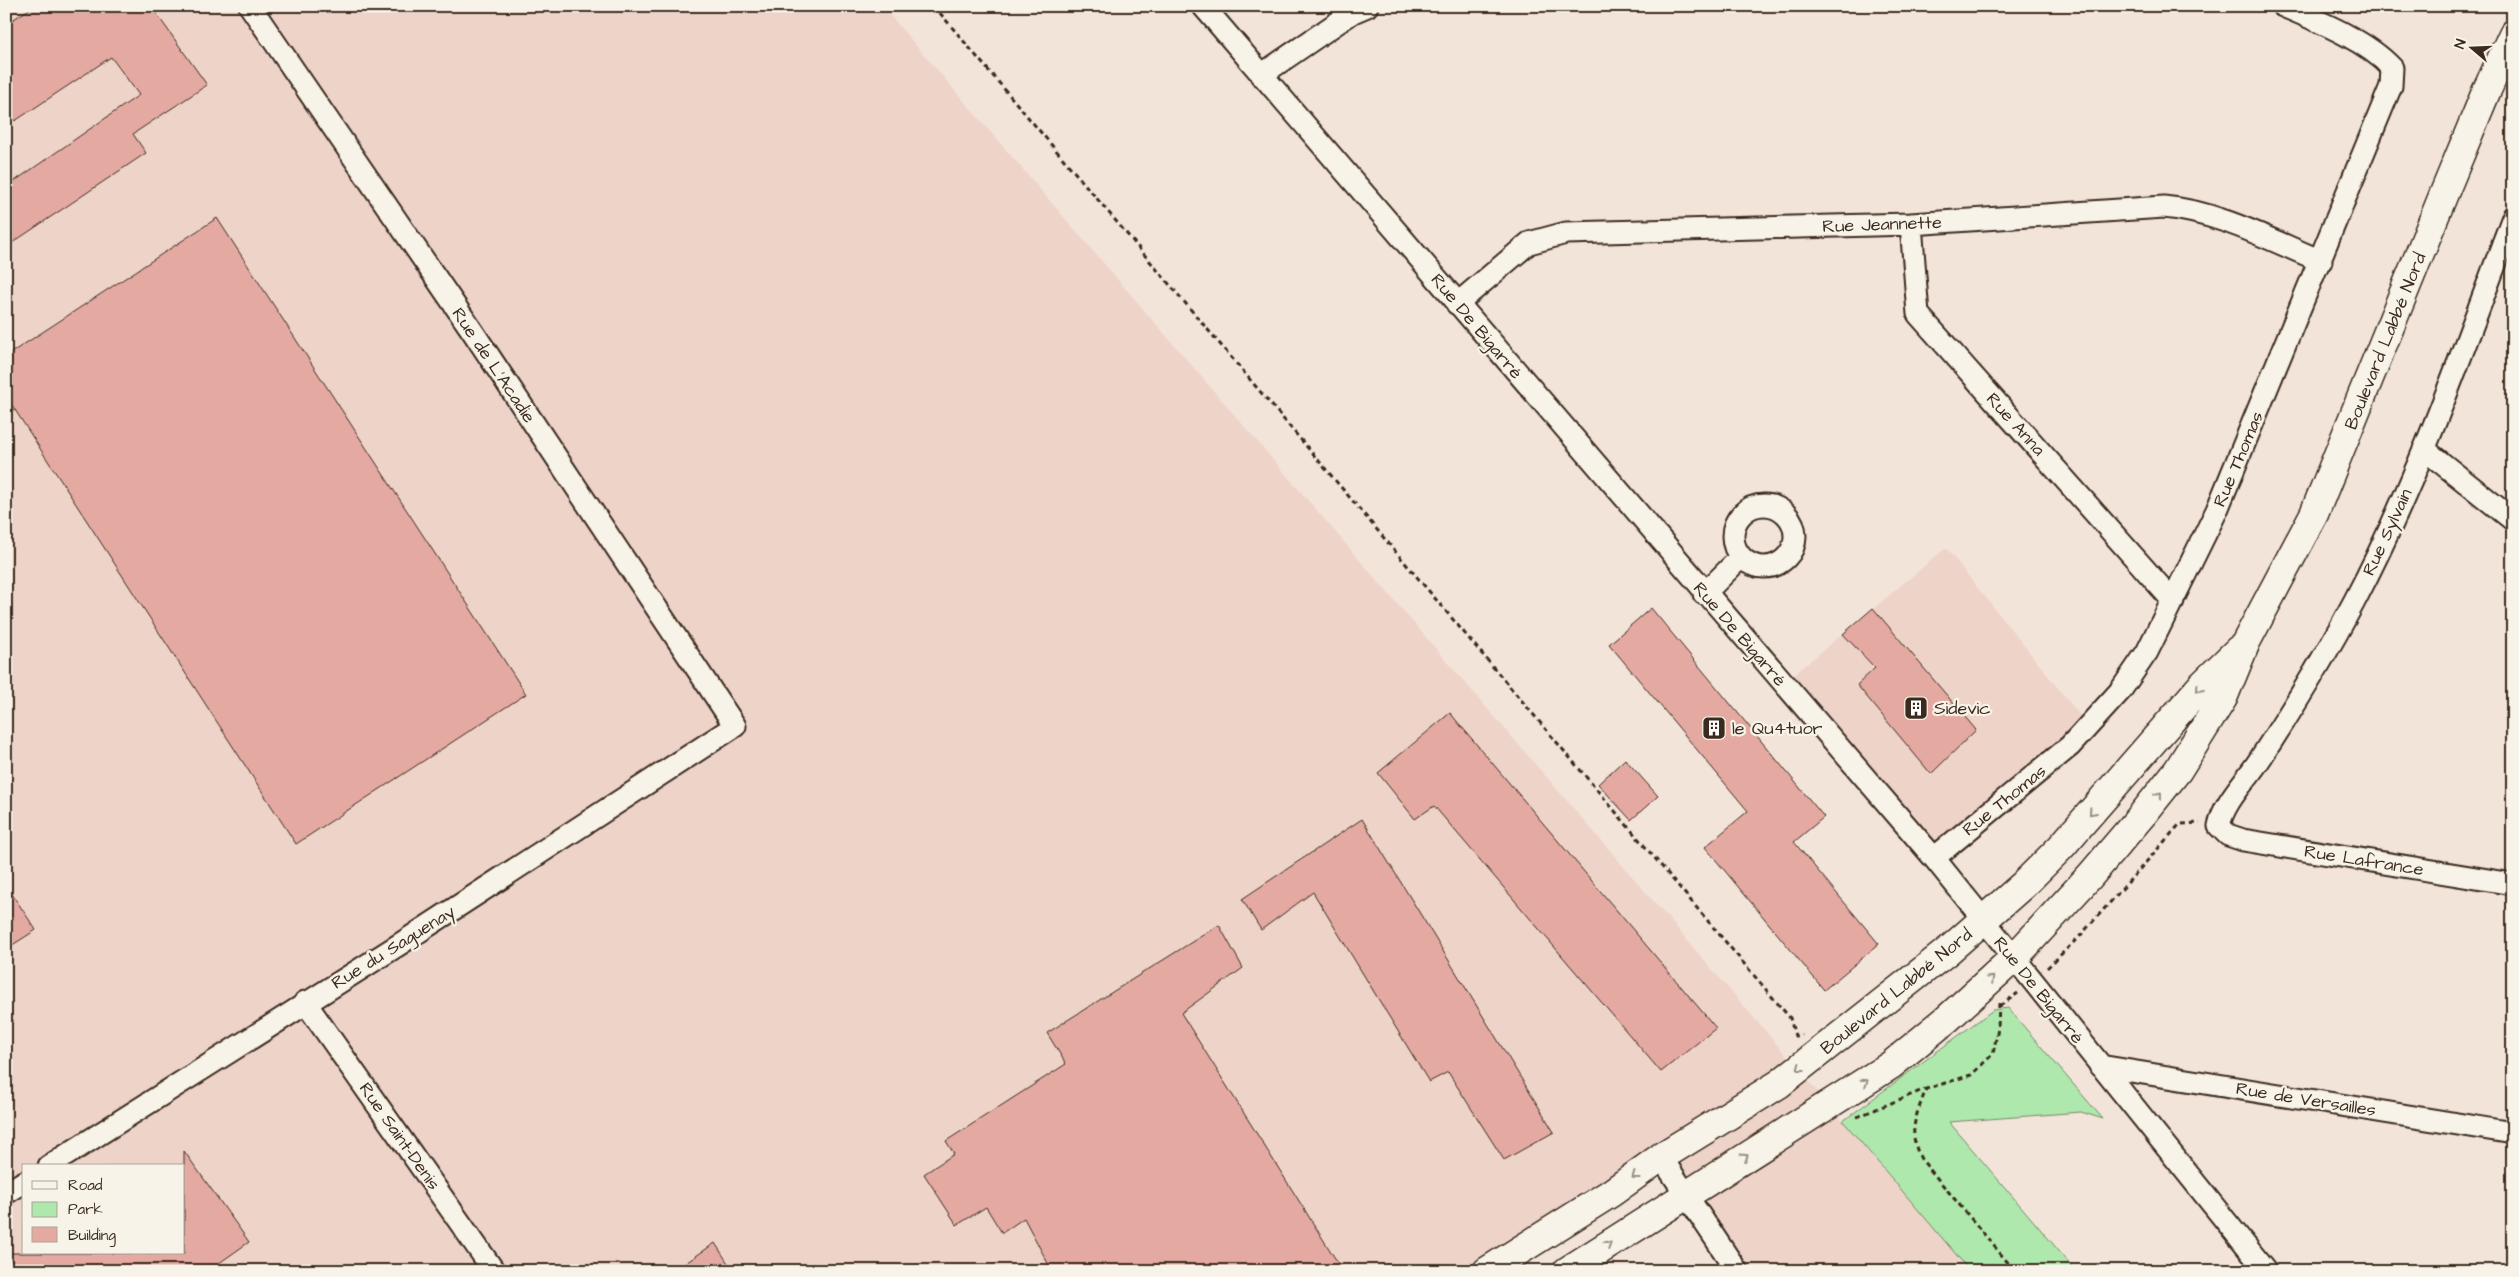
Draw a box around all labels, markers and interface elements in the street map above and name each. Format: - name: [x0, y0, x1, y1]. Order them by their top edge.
- north arrow: [2446, 22, 2496, 72]
- text: N: [2450, 36, 2472, 52]
- street label: Rue Jeannette: [1822, 210, 1942, 239]
- street label: Boulevard Labbé Nord: [2339, 249, 2432, 433]
- street label: Rue De Bigarré: [1424, 268, 1528, 385]
- street label: Rue de L'Acadie: [446, 303, 542, 428]
- street label: Rue Anna: [1980, 387, 2051, 462]
- street label: Rue Thomas: [2207, 408, 2270, 511]
- street label: Rue Sylvain: [2356, 485, 2419, 580]
- street label: Rue De Bigarré: [1686, 577, 1792, 693]
- one-way arrow: [2196, 684, 2205, 693]
- building icon: Sidevic: [1903, 695, 1929, 721]
- place label: Sidevic: [1934, 696, 1991, 721]
- building icon: le Qu4tuor: [1701, 715, 1727, 741]
- place label: le Qu4tuor: [1732, 716, 1823, 741]
- street label: Rue Thomas: [1957, 759, 2052, 842]
- one-way arrow: [2153, 792, 2161, 801]
- one-way arrow: [2089, 806, 2098, 815]
- street label: Rue Lafrance: [2302, 839, 2426, 882]
- street label: Rue du Saguenay: [327, 899, 460, 996]
- street label: Boulevard Labbé Nord: [1815, 922, 1978, 1061]
- street label: Rue De Bigarré: [1987, 932, 2090, 1050]
- one-way arrow: [1985, 976, 1994, 985]
- one-way arrow: [1797, 1063, 1806, 1071]
- street label: Rue de Versailles: [2234, 1076, 2378, 1123]
- street label: Rue Saint-Denis: [353, 1077, 446, 1195]
- one-way arrow: [1859, 1078, 1868, 1088]
- one-way arrow: [1740, 1153, 1749, 1163]
- legend: [22, 1164, 185, 1254]
- one-way arrow: [1631, 1170, 1640, 1180]
- text: Road: [68, 1175, 103, 1196]
- text: Park: [68, 1199, 103, 1220]
- text: Building: [68, 1225, 116, 1247]
- one-way arrow: [1602, 1241, 1612, 1250]

